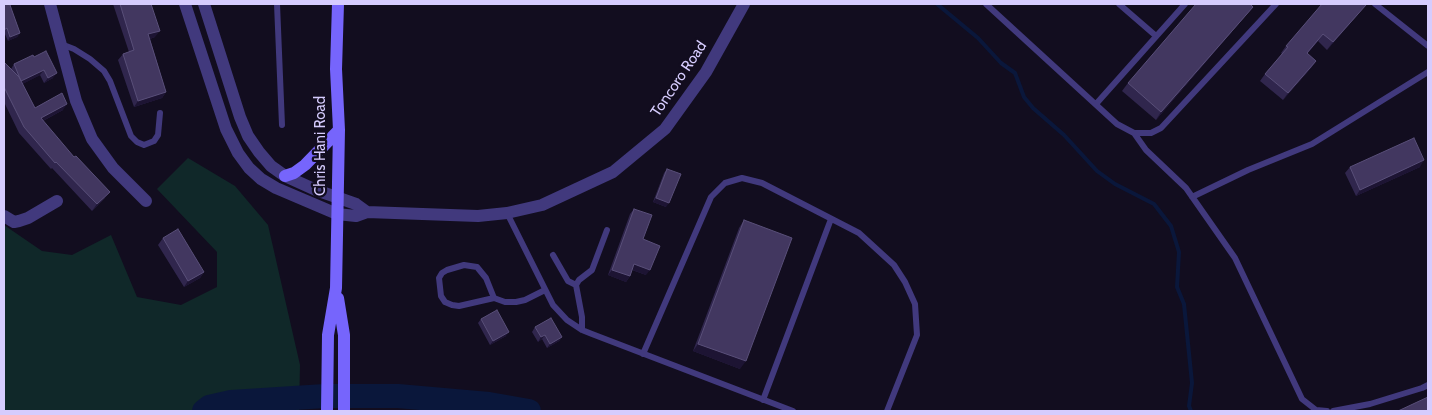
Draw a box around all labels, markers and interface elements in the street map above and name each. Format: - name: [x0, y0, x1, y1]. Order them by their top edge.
- street label: Toncoro Road: [647, 38, 711, 120]
- street label: Chris Hani Road: [312, 96, 330, 196]

